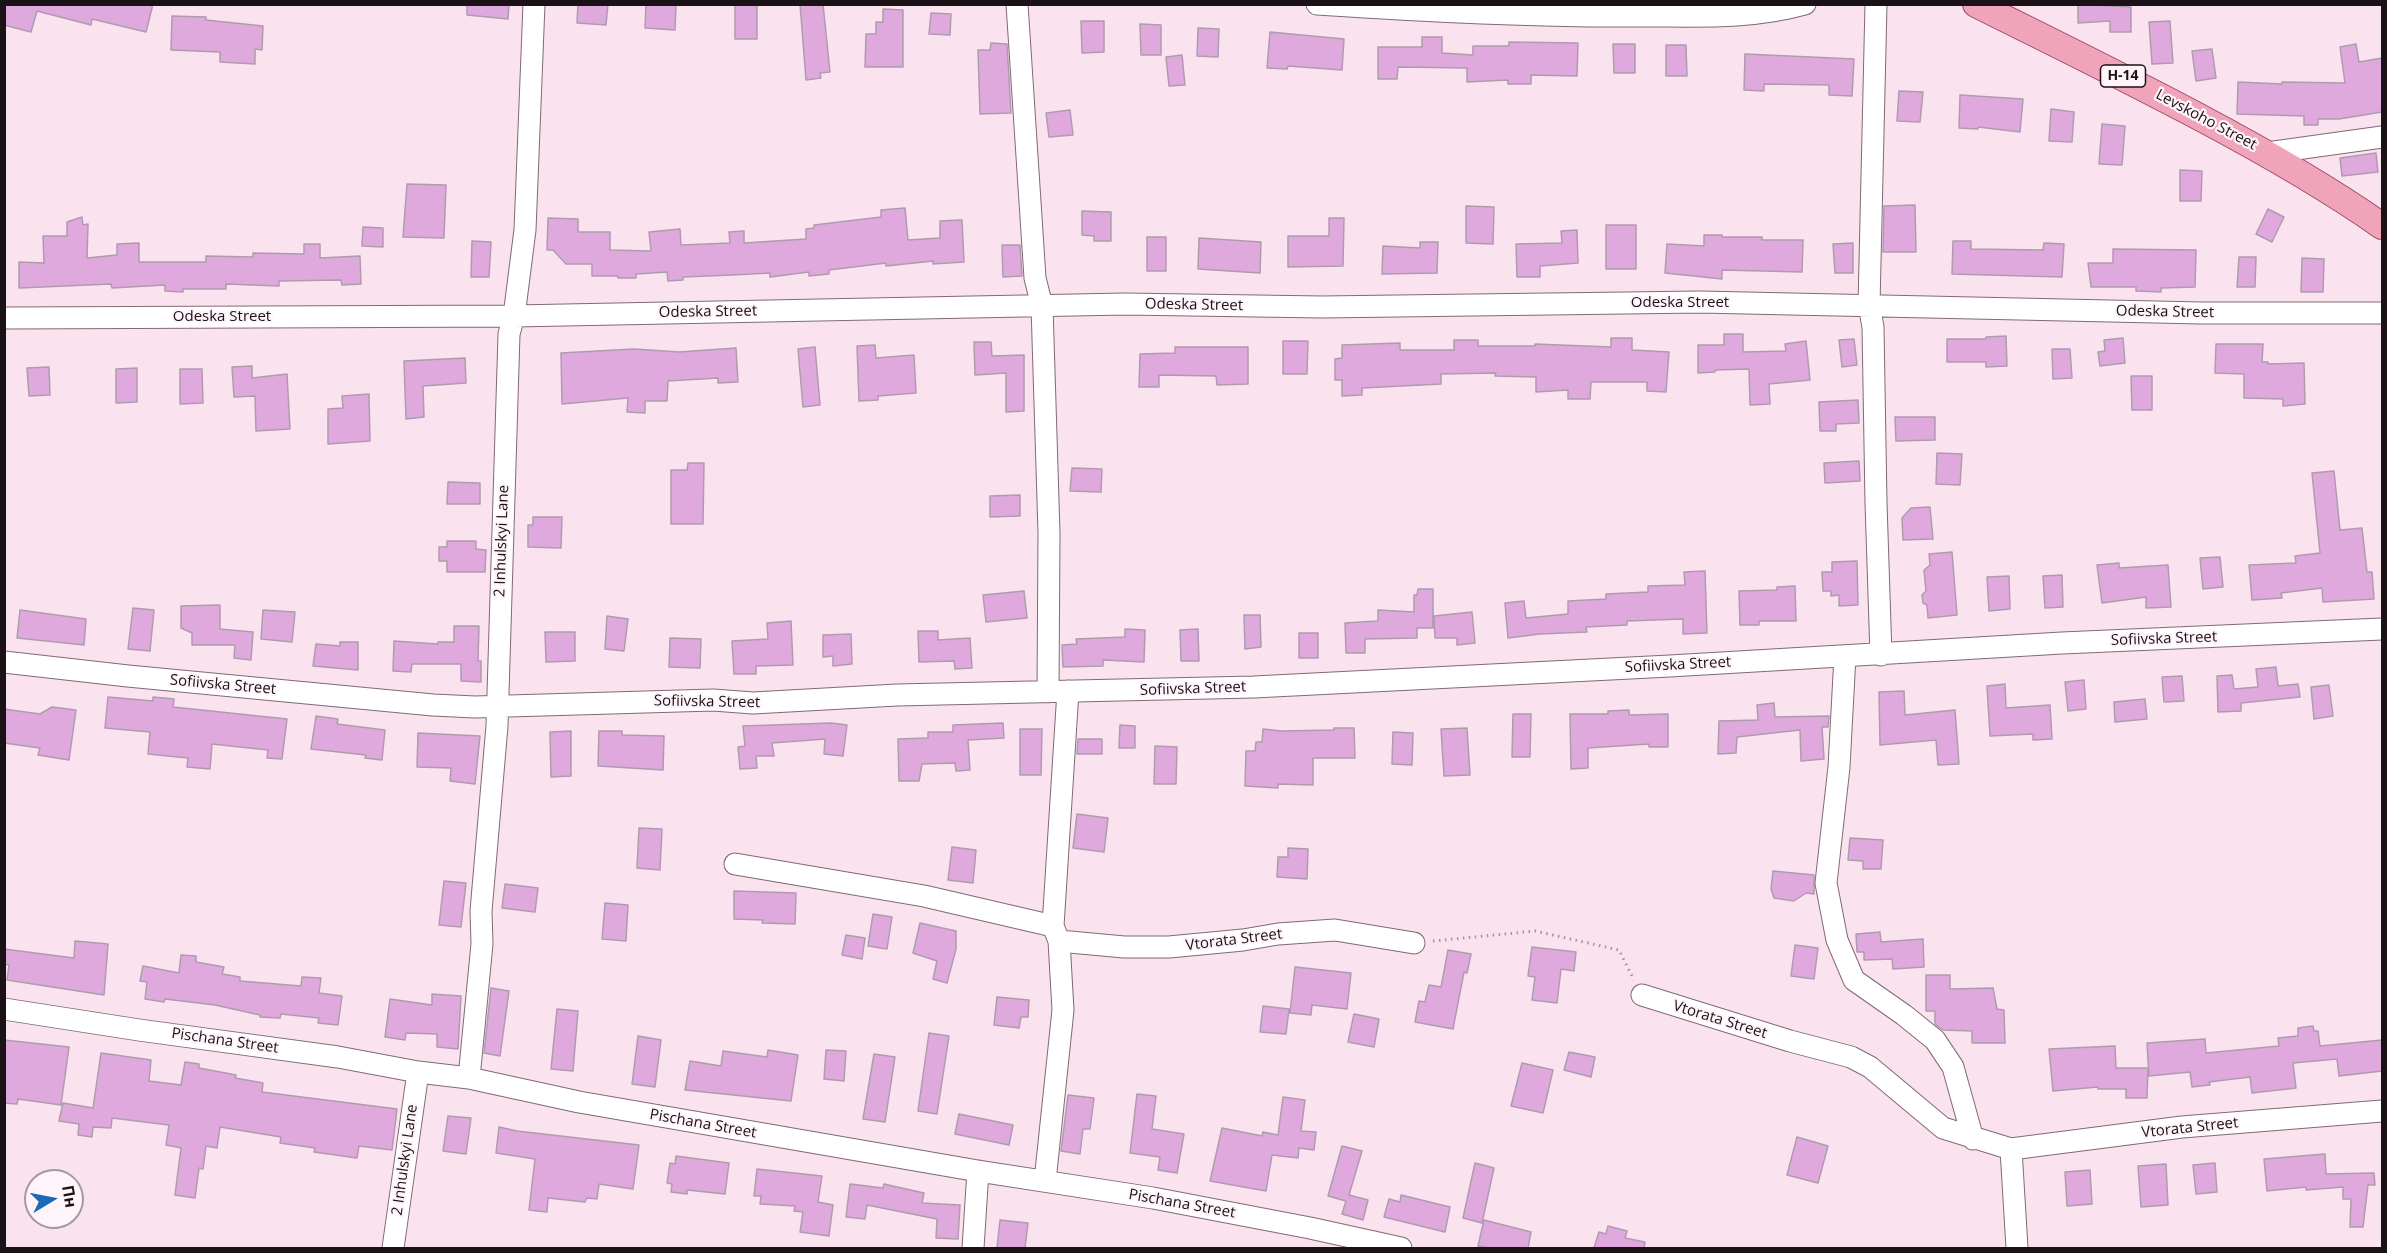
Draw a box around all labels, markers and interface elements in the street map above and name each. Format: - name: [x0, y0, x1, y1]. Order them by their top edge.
- road number: Н-14: [2100, 65, 2146, 87]
- street label: Levskoho Street: [2152, 86, 2260, 154]
- street label: Odeska Street: [1631, 294, 1729, 312]
- street label: Odeska Street: [1145, 295, 1243, 315]
- street label: Odeska Street: [659, 302, 757, 322]
- street label: Odeska Street: [2116, 302, 2214, 322]
- street label: Odeska Street: [173, 308, 271, 326]
- street label: 2 Inhulskyi Lane: [491, 485, 513, 597]
- street label: Sofiivska Street: [2110, 628, 2218, 650]
- street label: Sofiivska Street: [1624, 653, 1732, 677]
- street label: Sofiivska Street: [169, 671, 277, 699]
- street label: Sofiivska Street: [1139, 678, 1247, 700]
- street label: Sofiivska Street: [654, 692, 760, 712]
- street label: Vtorata Street: [1185, 925, 1283, 955]
- street label: Vtorata Street: [1671, 997, 1769, 1043]
- street label: Pischana Street: [170, 1025, 280, 1057]
- street label: 2 Inhulskyi Lane: [388, 1103, 422, 1217]
- street label: Pischana Street: [648, 1106, 758, 1142]
- street label: Vtorata Street: [2141, 1114, 2239, 1142]
- north arrow: [24, 1169, 84, 1229]
- text: Пн: [57, 1183, 83, 1209]
- street label: Pischana Street: [1127, 1186, 1237, 1222]

